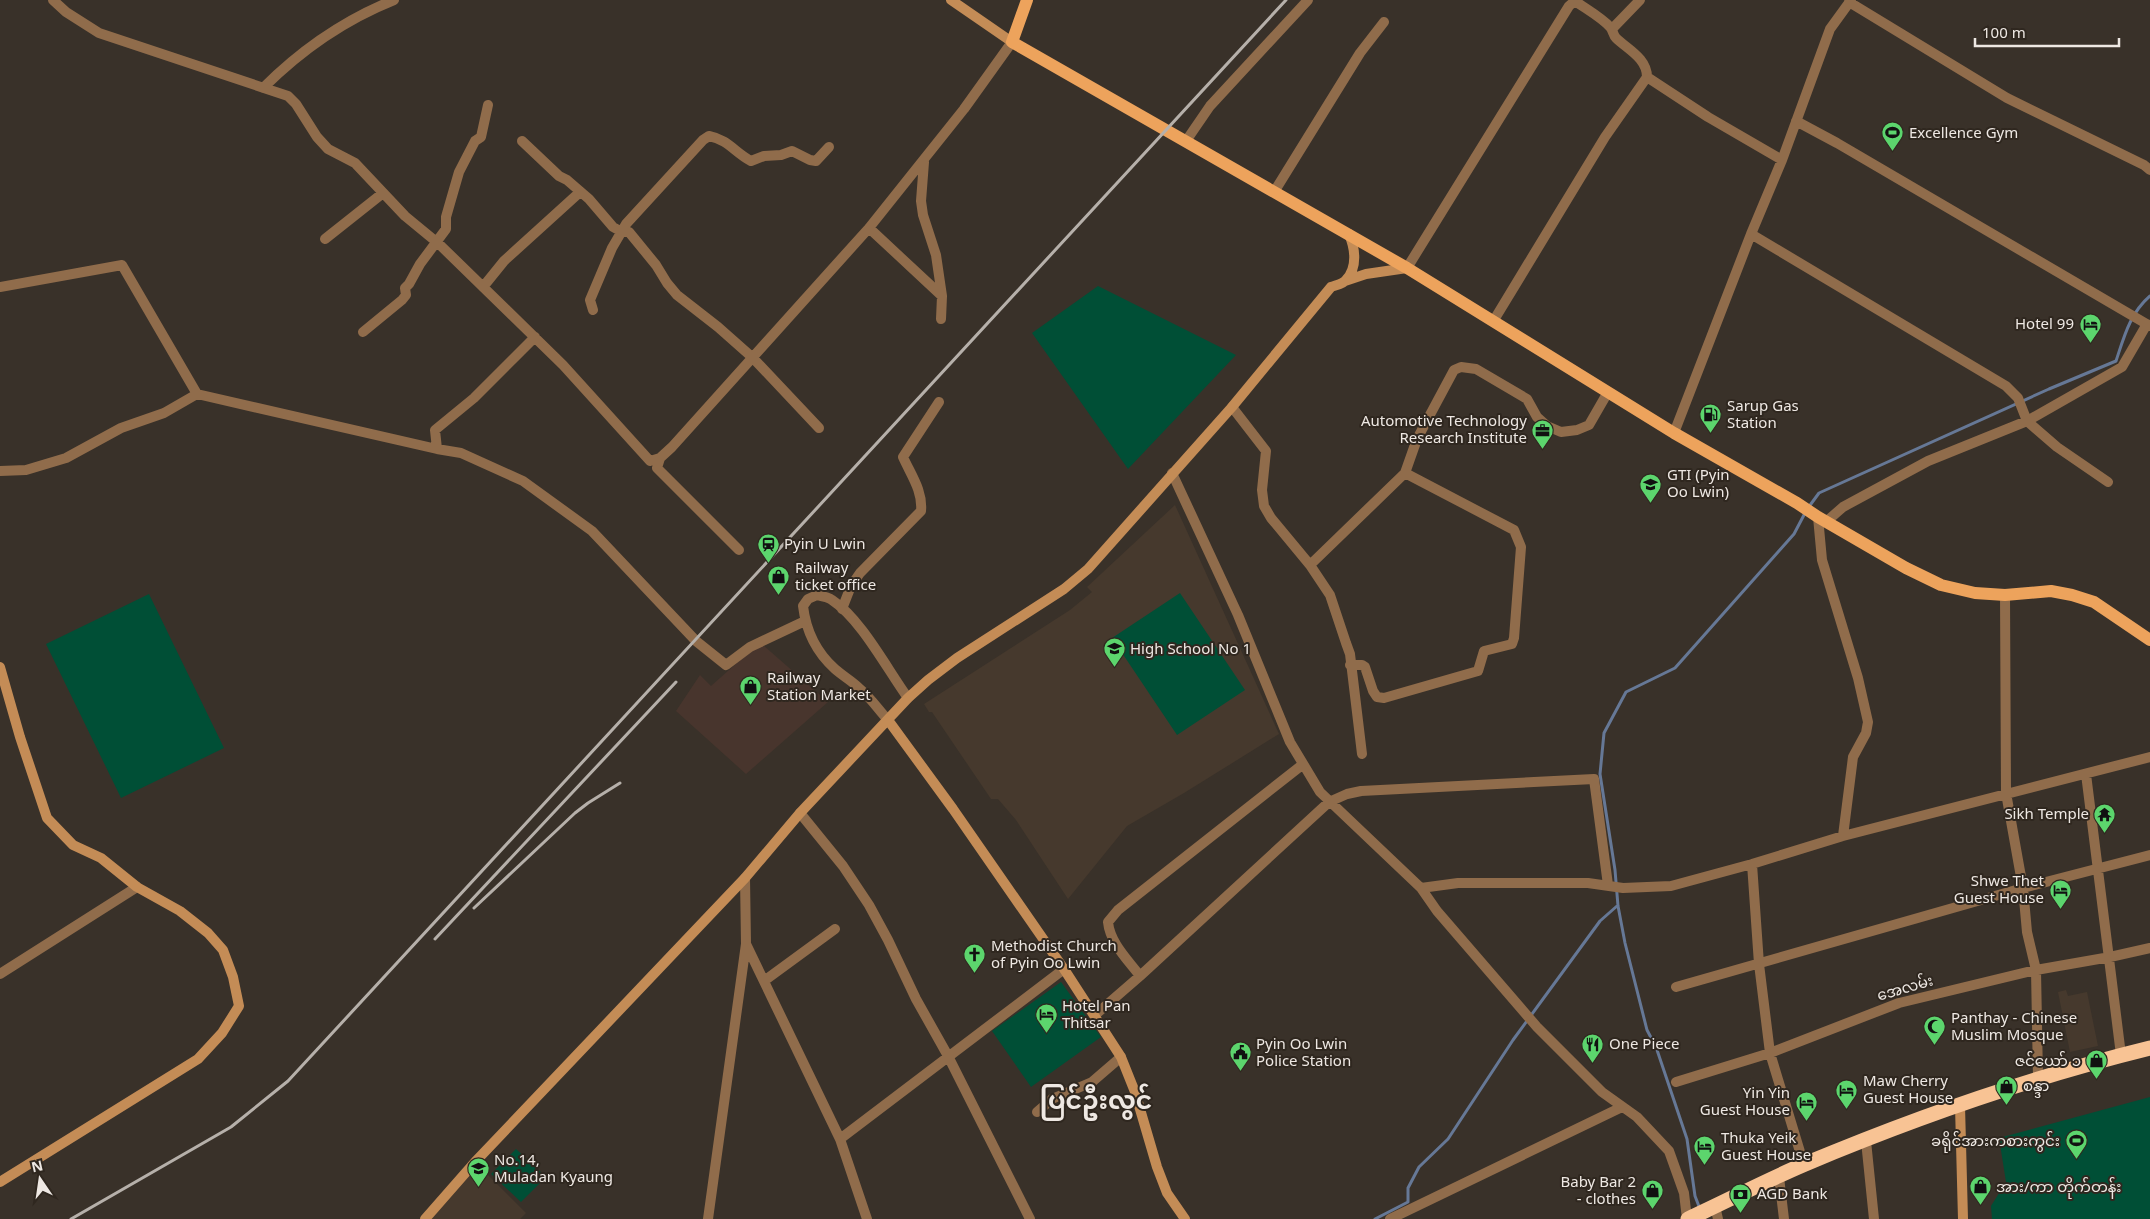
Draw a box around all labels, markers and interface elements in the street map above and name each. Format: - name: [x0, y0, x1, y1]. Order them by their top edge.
- scale bar: [1975, 15, 2119, 47]
- text: 100 m: [1982, 22, 2026, 42]
- sports icon: Excellence Gym: [1881, 121, 1905, 152]
- place label: Excellence Gym: [1909, 122, 2018, 142]
- hotel icon: Hotel 99: [2078, 312, 2102, 343]
- place label: Hotel 99: [2015, 313, 2074, 333]
- place label: Sarup Gas Station: [1727, 395, 1799, 432]
- fuel station icon: Sarup Gas Station: [1699, 403, 1723, 434]
- place label: Automotive Technology Research Institute: [1361, 410, 1527, 447]
- office icon: Automotive Technology Research Institute: [1531, 418, 1555, 449]
- place label: GTI (Pyin Oo Lwin): [1667, 464, 1730, 501]
- school or university icon: GTI (Pyin Oo Lwin): [1639, 472, 1663, 503]
- station icon: Pyin U Lwin: [756, 532, 780, 563]
- place label: Pyin U Lwin: [784, 533, 865, 553]
- place label: Railway ticket office: [795, 557, 876, 594]
- shop icon: Railway ticket office: [767, 565, 791, 596]
- school or university icon: High School No 1: [1102, 637, 1126, 668]
- place label: High School No 1: [1130, 638, 1251, 658]
- place label: Railway Station Market: [767, 667, 871, 704]
- shop icon: Railway Station Market: [739, 675, 763, 706]
- temple icon: Sikh Temple: [2093, 802, 2117, 833]
- place label: Sikh Temple: [2004, 803, 2089, 823]
- place label: Shwe Thet Guest House: [1954, 870, 2045, 907]
- hotel icon: Shwe Thet Guest House: [2048, 878, 2072, 909]
- place label: Methodist Church of Pyin Oo Lwin: [991, 935, 1117, 972]
- church icon: Methodist Church of Pyin Oo Lwin: [963, 943, 987, 974]
- street label: အေလမ်း: [1874, 969, 1935, 1005]
- place label: Hotel Pan Thitsar: [1062, 995, 1131, 1032]
- hotel icon: Hotel Pan Thitsar: [1034, 1003, 1058, 1034]
- place label: Panthay - Chinese Muslim Mosque: [1951, 1007, 2077, 1044]
- mosque icon: Panthay - Chinese Muslim Mosque: [1923, 1015, 1947, 1046]
- restaurant icon: One Piece: [1581, 1032, 1605, 1063]
- place label: Pyin Oo Lwin Police Station: [1256, 1033, 1351, 1070]
- place label: One Piece: [1609, 1033, 1679, 1053]
- public building icon: Pyin Oo Lwin Police Station: [1228, 1041, 1252, 1072]
- shop icon: ဇင်ယော် ၁: [2085, 1049, 2109, 1080]
- place label: ဇင်ယော် ၁: [2015, 1050, 2081, 1070]
- place label: Maw Cherry Guest House: [1863, 1070, 1953, 1107]
- shop icon: စန္ဒာ: [1995, 1074, 2019, 1105]
- place label: စန္ဒာ: [2023, 1075, 2050, 1098]
- hotel icon: Maw Cherry Guest House: [1835, 1078, 1859, 1109]
- district label: ပြင်ဦးလွင်: [1040, 1082, 1152, 1121]
- place label: Yin Yin Guest House: [1700, 1082, 1790, 1119]
- hotel icon: Yin Yin Guest House: [1794, 1090, 1818, 1121]
- place label: Thuka Yeik Guest House: [1721, 1127, 1811, 1164]
- sports icon: ခရိုင်အားကစားကွင်း: [2064, 1129, 2088, 1160]
- place label: ခရိုင်အားကစားကွင်း: [1931, 1130, 2060, 1153]
- hotel icon: Thuka Yeik Guest House: [1693, 1135, 1717, 1166]
- place label: No.14, Muladan Kyaung: [494, 1149, 613, 1186]
- north arrow: [15, 1154, 65, 1204]
- text: N: [29, 1155, 45, 1176]
- school or university icon: No.14, Muladan Kyaung: [466, 1157, 490, 1188]
- place label: Baby Bar 2 - clothes: [1561, 1171, 1636, 1208]
- shop icon: အား/ကာ တိုက်တန်း: [1968, 1175, 1992, 1206]
- place label: အား/ကာ တိုက်တန်း: [1996, 1176, 2122, 1199]
- shop icon: Baby Bar 2 - clothes: [1640, 1179, 1664, 1210]
- bank icon: AGD Bank: [1729, 1182, 1753, 1213]
- place label: AGD Bank: [1757, 1183, 1828, 1203]

